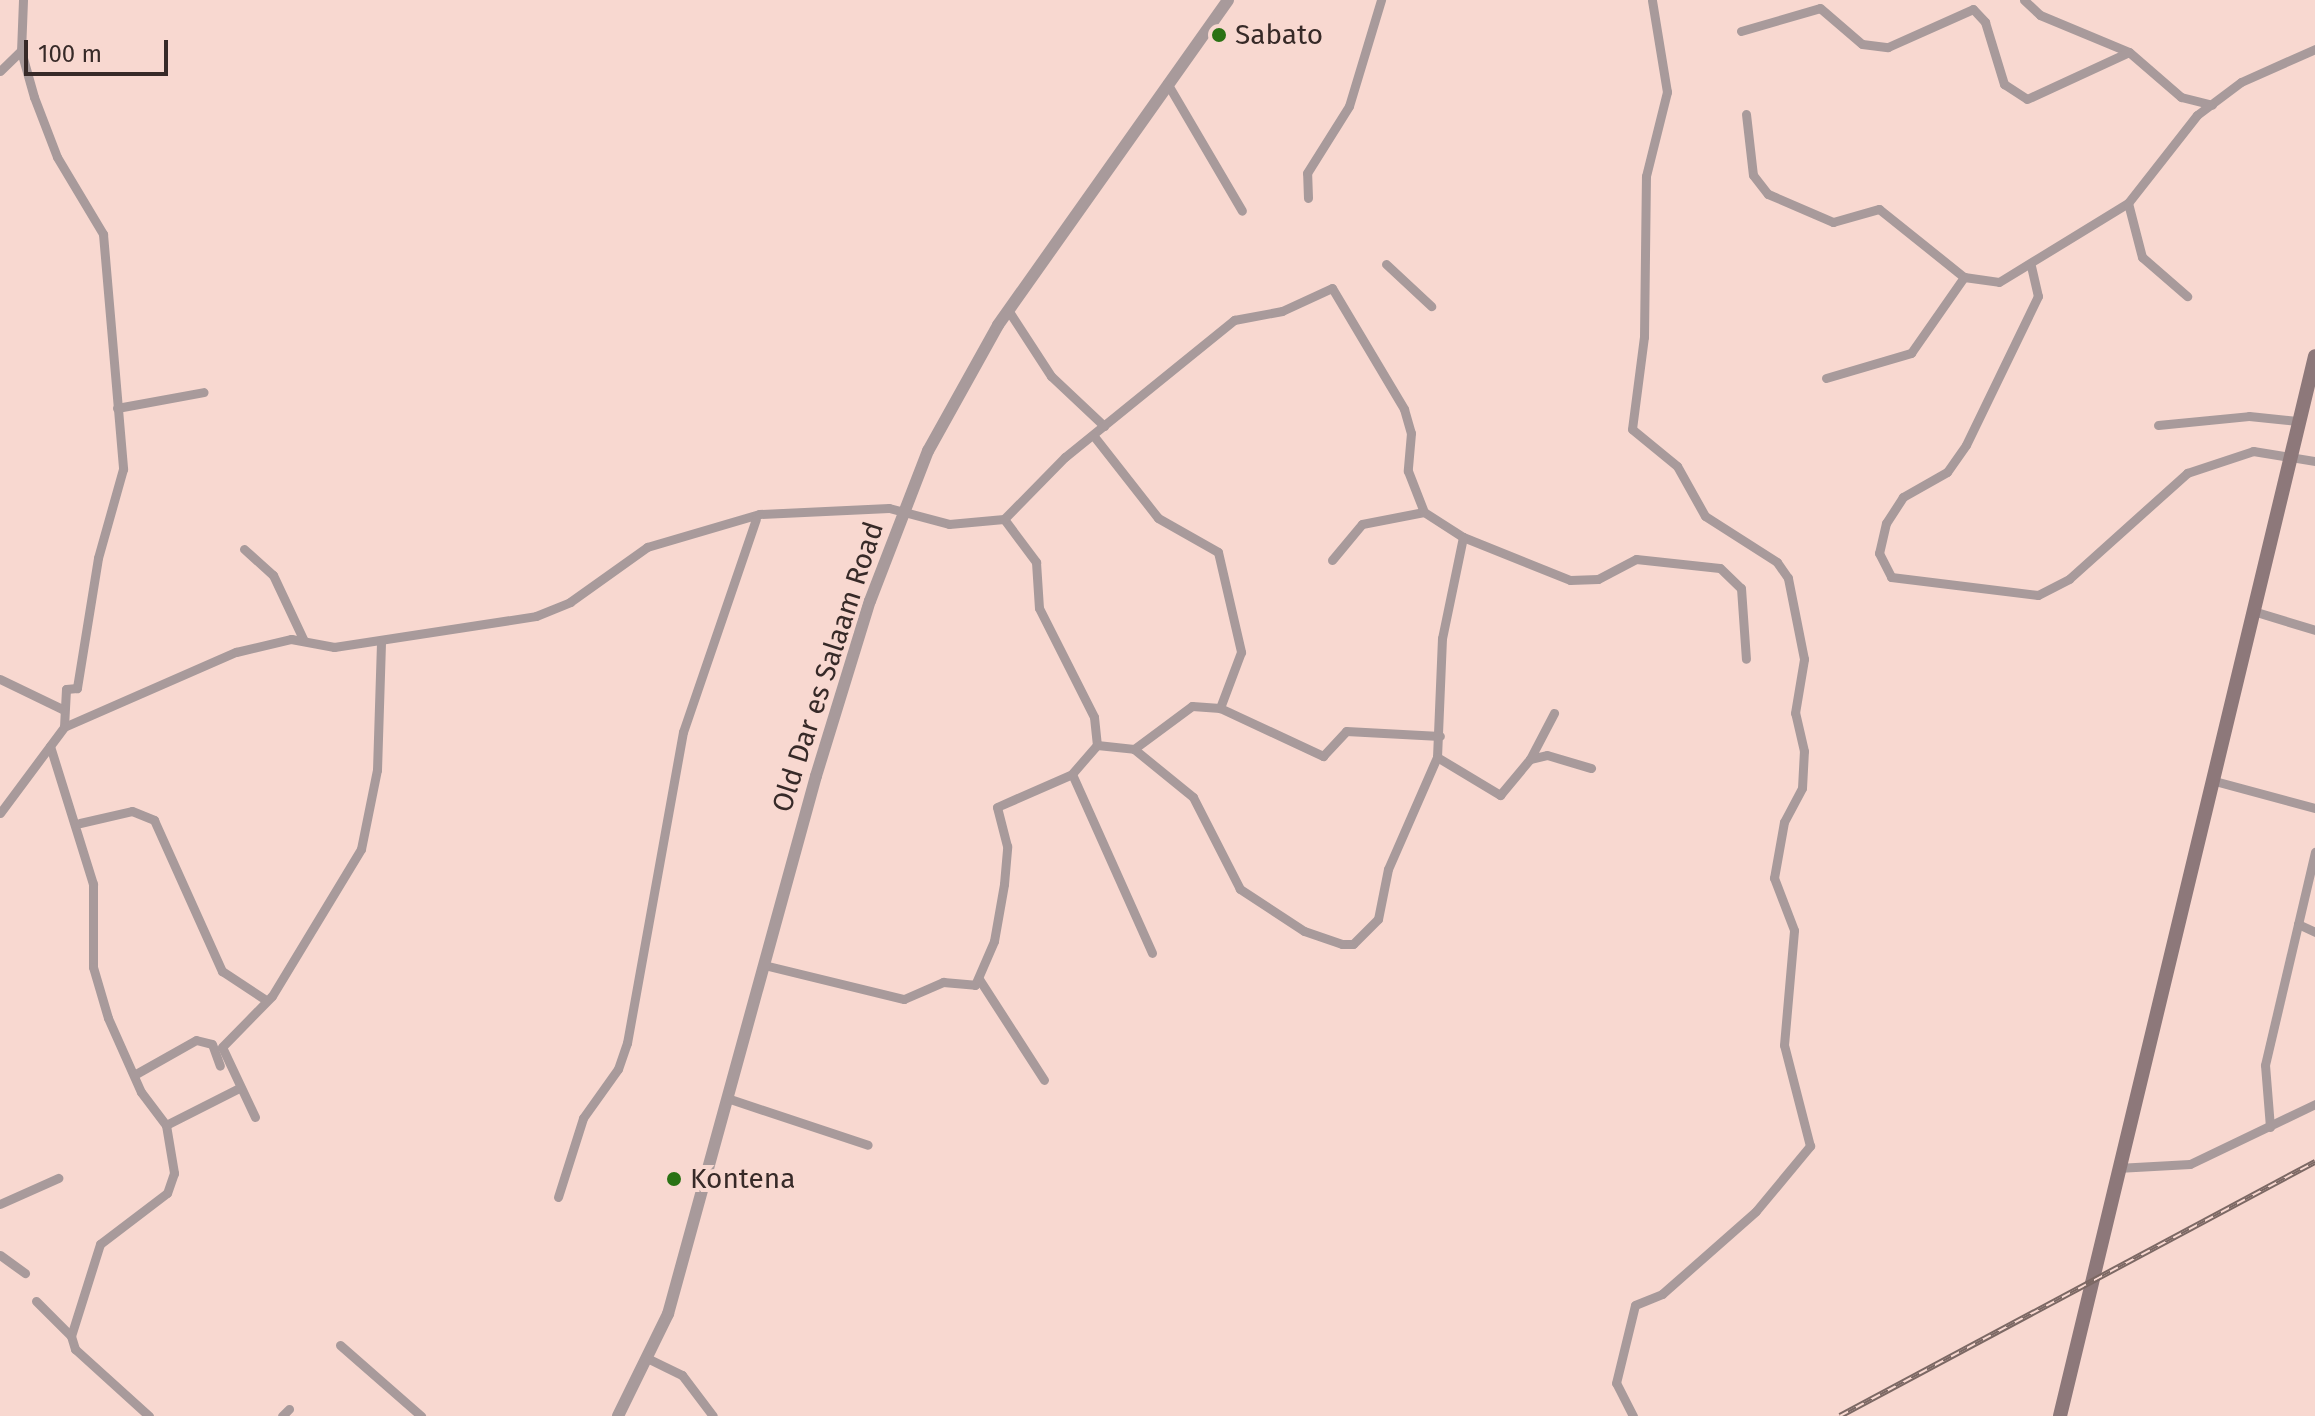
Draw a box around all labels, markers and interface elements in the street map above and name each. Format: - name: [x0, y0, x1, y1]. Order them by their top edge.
- place label: Sabato: [1235, 18, 1323, 52]
- scale bar: [28, 24, 172, 74]
- marker: Sabato: [1210, 26, 1228, 44]
- text: 100 m: [38, 40, 102, 68]
- street label: Old Dar es Salaam Road: [765, 518, 891, 816]
- place label: Kontena: [690, 1162, 795, 1196]
- marker: Kontena: [665, 1170, 683, 1188]

